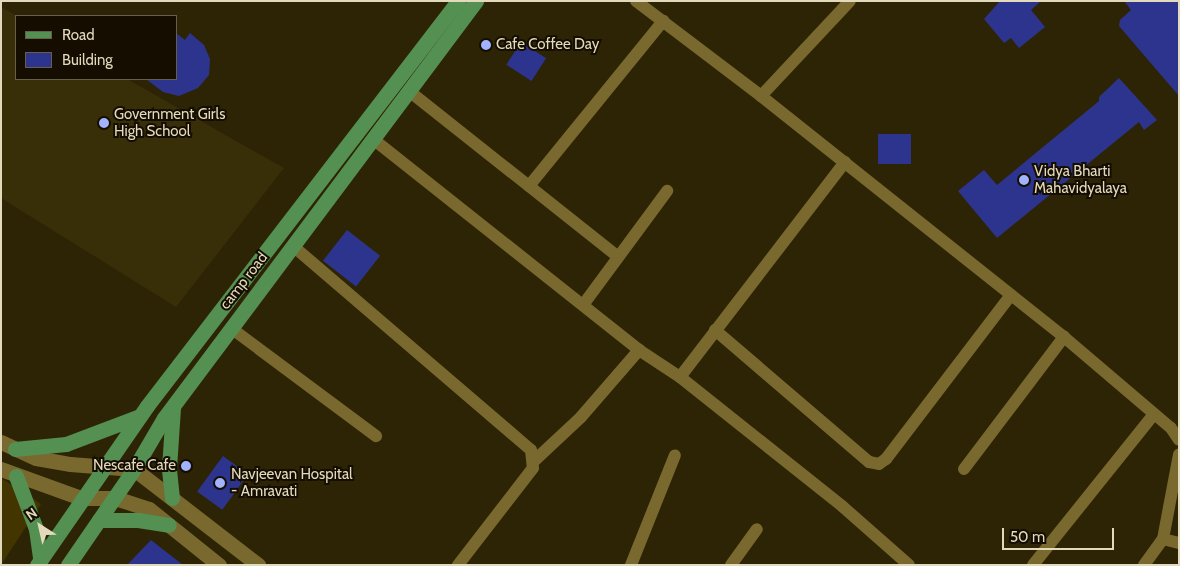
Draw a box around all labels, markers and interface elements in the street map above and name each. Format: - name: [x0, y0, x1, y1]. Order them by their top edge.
- legend: [15, 15, 178, 80]
- text: Road: [62, 26, 95, 44]
- place label: Cafe Coffee Day: [496, 36, 599, 54]
- marker: Cafe Coffee Day: [480, 39, 492, 51]
- text: Building: [62, 51, 113, 69]
- place label: Government Girls High School: [114, 105, 225, 140]
- marker: Government Girls High School: [98, 117, 110, 129]
- place label: Vidya Bharti Mahavidyalaya: [1034, 162, 1127, 197]
- marker: Vidya Bharti Mahavidyalaya: [1018, 174, 1030, 186]
- street label: camp road: [216, 249, 272, 313]
- place label: Nescafe Cafe: [93, 457, 176, 475]
- marker: Nescafe Cafe: [180, 460, 192, 472]
- place label: Navjeevan Hospital - Amravati: [231, 465, 353, 500]
- marker: Navjeevan Hospital - Amravati: [213, 476, 227, 490]
- north arrow: [15, 501, 65, 551]
- text: N: [22, 503, 41, 524]
- scale bar: [1005, 518, 1118, 550]
- text: 50 m: [1010, 528, 1045, 546]

